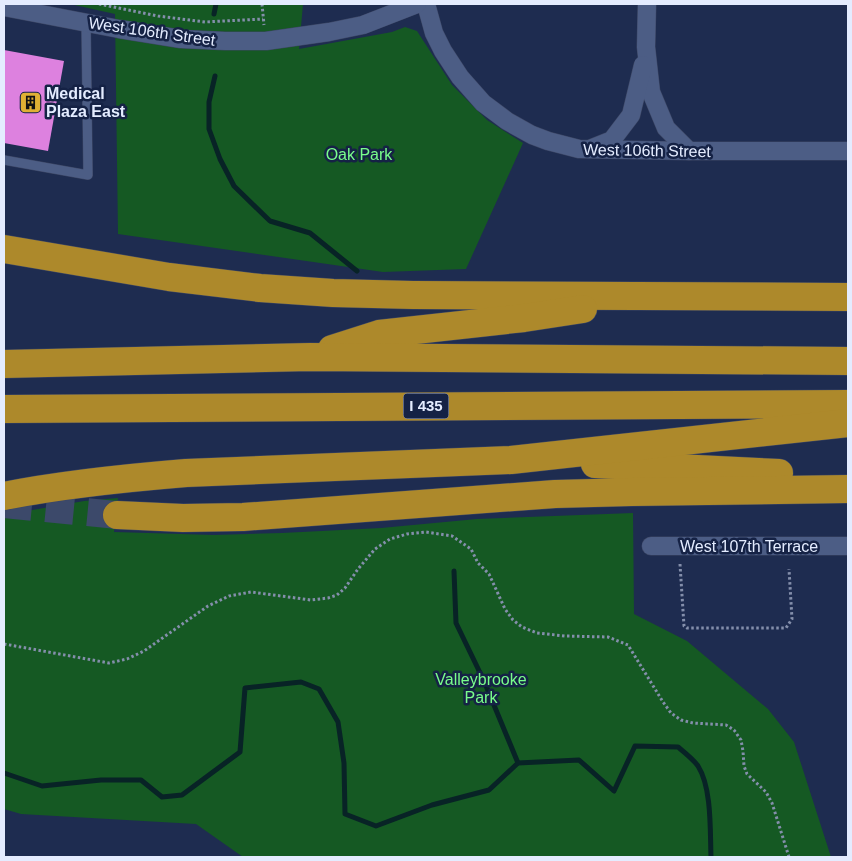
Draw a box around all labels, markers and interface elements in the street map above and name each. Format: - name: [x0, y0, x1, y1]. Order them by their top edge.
- street label: West 106th Street: [87, 14, 217, 49]
- place label: Medical Plaza East: [46, 85, 126, 120]
- building icon: Medical Plaza East: [18, 90, 42, 114]
- street label: West 106th Street: [583, 141, 712, 160]
- park label: Oak Park: [326, 146, 393, 163]
- road number: I 435: [404, 394, 448, 418]
- street label: West 107th Terrace: [680, 538, 818, 555]
- park label: Valleybrooke Park: [435, 671, 527, 706]

